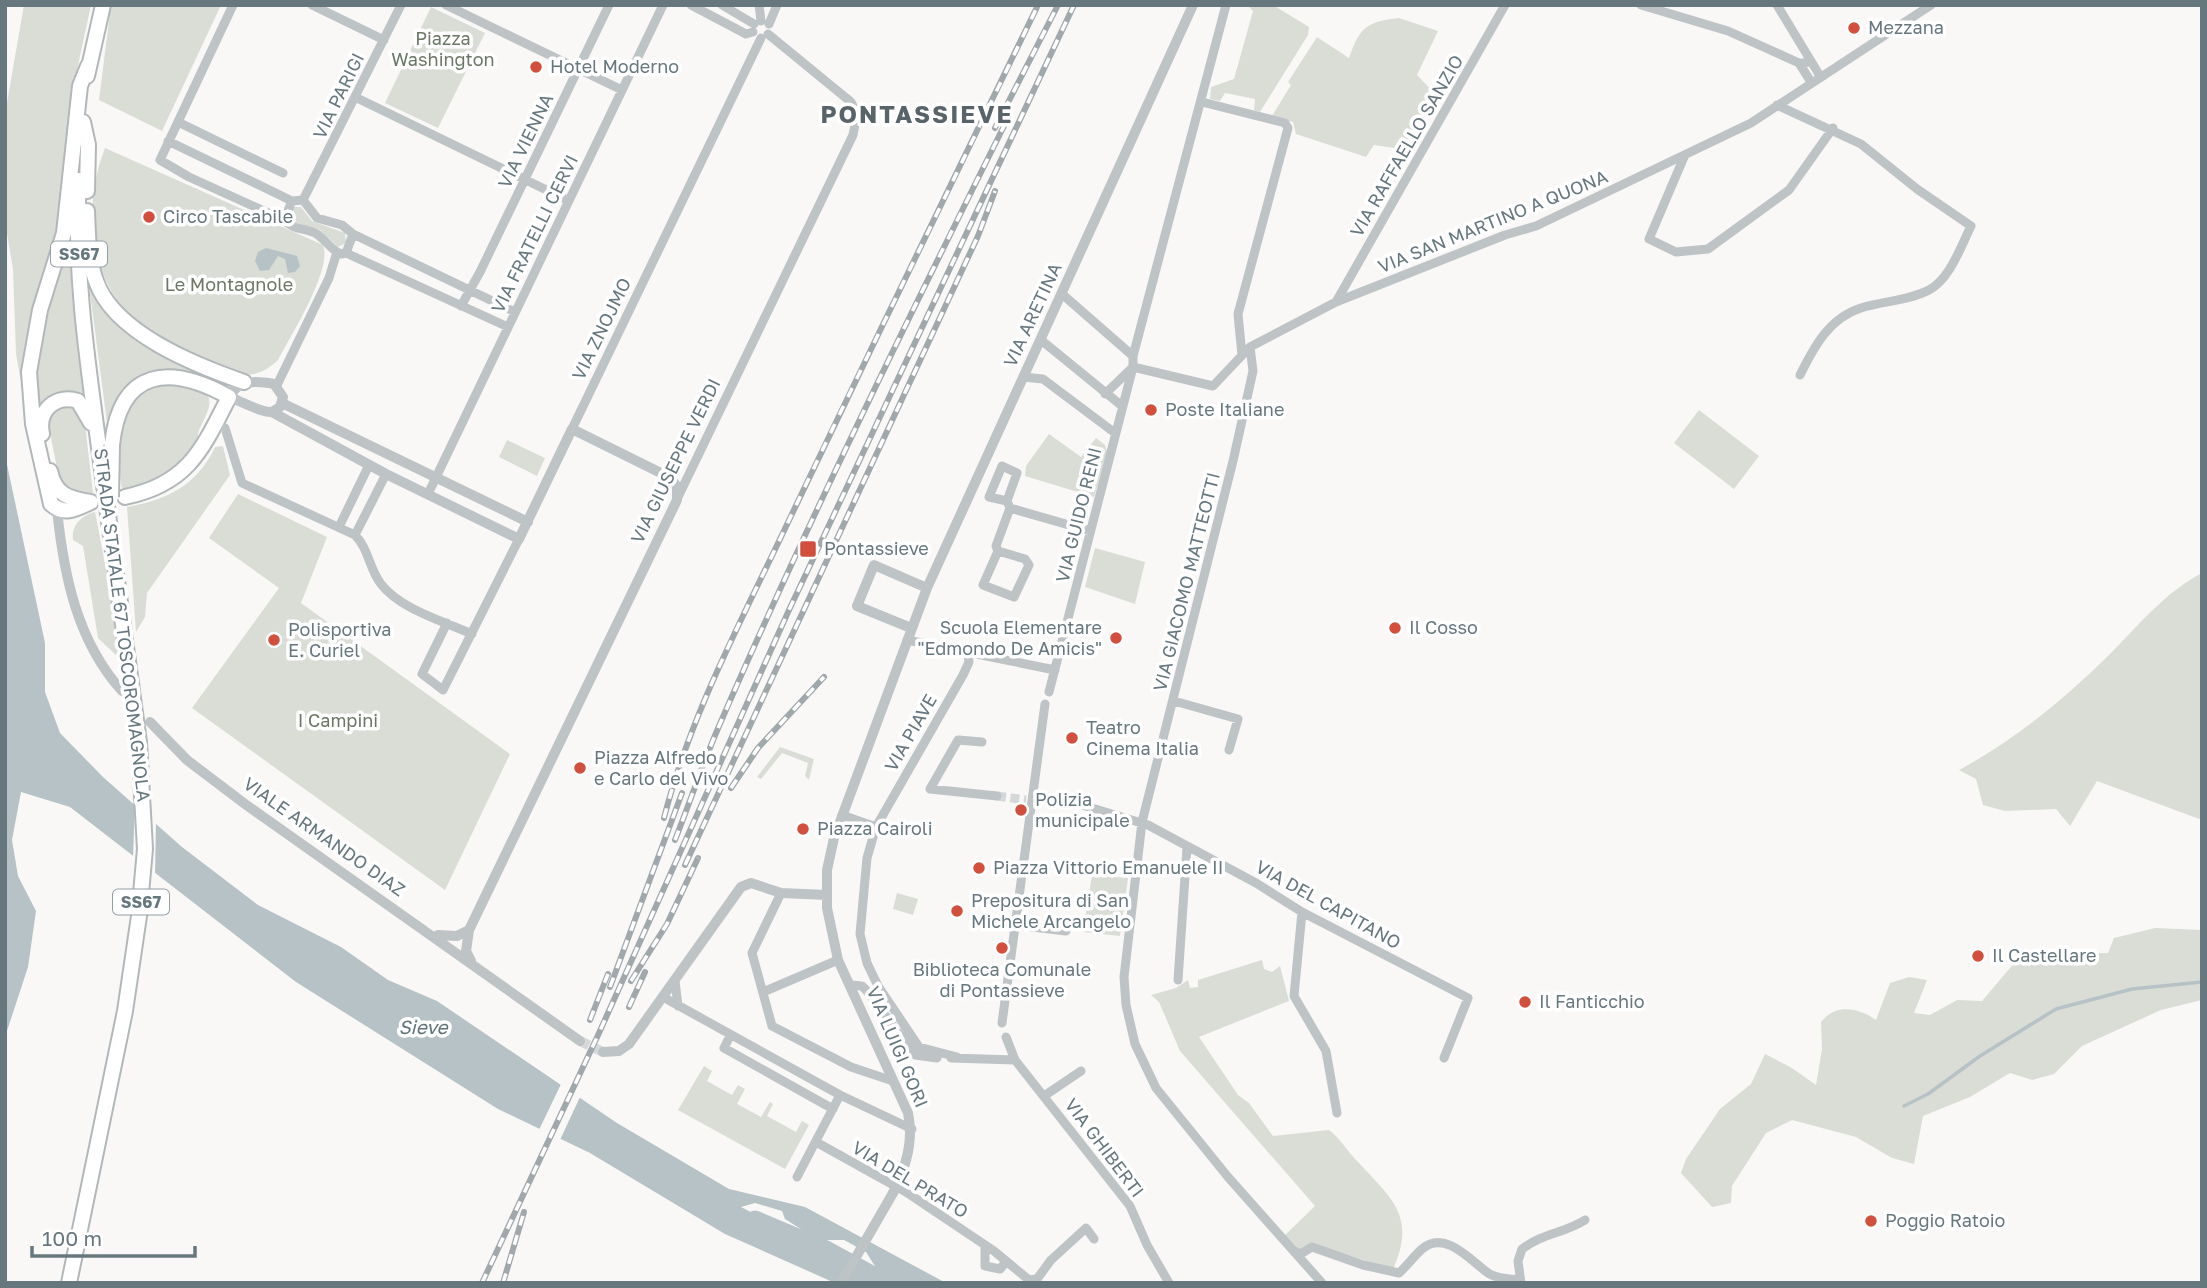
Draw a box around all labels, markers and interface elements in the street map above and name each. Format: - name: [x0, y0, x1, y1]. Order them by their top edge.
- place label: Mezzana: [1868, 16, 1944, 38]
- marker: Mezzana: [1846, 20, 1862, 36]
- park label: Piazza Washington: [391, 27, 495, 70]
- street label: VIA PARIGI: [308, 49, 368, 142]
- street label: VIA RAFFAELLO SANZIO: [1345, 51, 1467, 240]
- place label: Hotel Moderno: [550, 55, 679, 77]
- marker: Hotel Moderno: [528, 59, 544, 75]
- street label: VIA VIENNA: [493, 90, 557, 191]
- district label: PONTASSIEVE: [820, 99, 1014, 128]
- street label: VIA FRATELLI CERVI: [486, 151, 582, 316]
- street label: VIA SAN MARTINO A QUONA: [1375, 165, 1611, 277]
- place label: Circo Tascabile: [163, 205, 293, 227]
- marker: Circo Tascabile: [141, 209, 157, 225]
- road number: SS67: [51, 242, 107, 266]
- street label: VIA ARETINA: [998, 259, 1066, 370]
- park label: Le Montagnole: [165, 273, 293, 295]
- street label: VIA ZNOJMO: [567, 274, 635, 383]
- street label: VIA GIUSEPPE VERDI: [626, 374, 725, 547]
- place label: Poste Italiane: [1165, 398, 1284, 420]
- marker: Poste Italiane: [1143, 402, 1159, 418]
- street label: VIA GUIDO RENI: [1051, 445, 1105, 585]
- street label: STRADA STATALE 67 TOSCOROMAGNOLA: [90, 447, 156, 803]
- street label: VIA GIACOMO MATTEOTTI: [1148, 470, 1224, 694]
- place label: Pontassieve: [824, 537, 929, 559]
- marker: Pontassieve: [798, 539, 818, 559]
- place label: Scuola Elementare "Edmondo De Amicis": [917, 616, 1102, 659]
- place label: Il Cosso: [1409, 616, 1478, 638]
- place label: Polisportiva E. Curiel: [288, 618, 392, 661]
- marker: Il Cosso: [1387, 620, 1403, 636]
- marker: Scuola Elementare "Edmondo De Amicis": [1108, 630, 1124, 646]
- marker: Polisportiva E. Curiel: [266, 632, 282, 648]
- street label: VIA PIAVE: [879, 690, 941, 775]
- park label: I Campini: [298, 709, 378, 731]
- place label: Teatro Cinema Italia: [1086, 716, 1199, 759]
- marker: Teatro Cinema Italia: [1064, 730, 1080, 746]
- place label: Piazza Alfredo e Carlo del Vivo: [594, 746, 728, 789]
- marker: Piazza Alfredo e Carlo del Vivo: [572, 760, 588, 776]
- street label: VIALE ARMANDO DIAZ: [239, 772, 410, 900]
- place label: Polizia municipale: [1035, 788, 1130, 831]
- marker: Polizia municipale: [1013, 802, 1029, 818]
- place label: Piazza Cairoli: [817, 817, 932, 839]
- marker: Piazza Cairoli: [795, 821, 811, 837]
- street label: VIA DEL CAPITANO: [1252, 855, 1405, 953]
- place label: Piazza Vittorio Emanuele II: [993, 856, 1223, 878]
- marker: Piazza Vittorio Emanuele II: [971, 860, 987, 876]
- place label: Prepositura di San Michele Arcangelo: [971, 889, 1131, 932]
- road number: SS67: [113, 890, 169, 914]
- marker: Prepositura di San Michele Arcangelo: [949, 903, 965, 919]
- marker: Biblioteca Comunale di Pontassieve: [994, 940, 1010, 956]
- place label: Il Castellare: [1992, 944, 2096, 966]
- marker: Il Castellare: [1970, 948, 1986, 964]
- place label: Biblioteca Comunale di Pontassieve: [913, 958, 1091, 1001]
- street label: VIA LUIGI GORI: [862, 983, 933, 1111]
- place label: Il Fanticchio: [1539, 990, 1645, 1012]
- marker: Il Fanticchio: [1517, 994, 1533, 1010]
- water label: Sieve: [398, 1015, 450, 1038]
- street label: VIA GHIBERTI: [1060, 1094, 1149, 1201]
- street label: VIA DEL PRATO: [849, 1136, 972, 1222]
- place label: Poggio Ratoio: [1885, 1209, 2005, 1231]
- marker: Poggio Ratoio: [1863, 1213, 1879, 1229]
- scale bar: [32, 1214, 194, 1258]
- text: 100 m: [42, 1225, 102, 1251]

